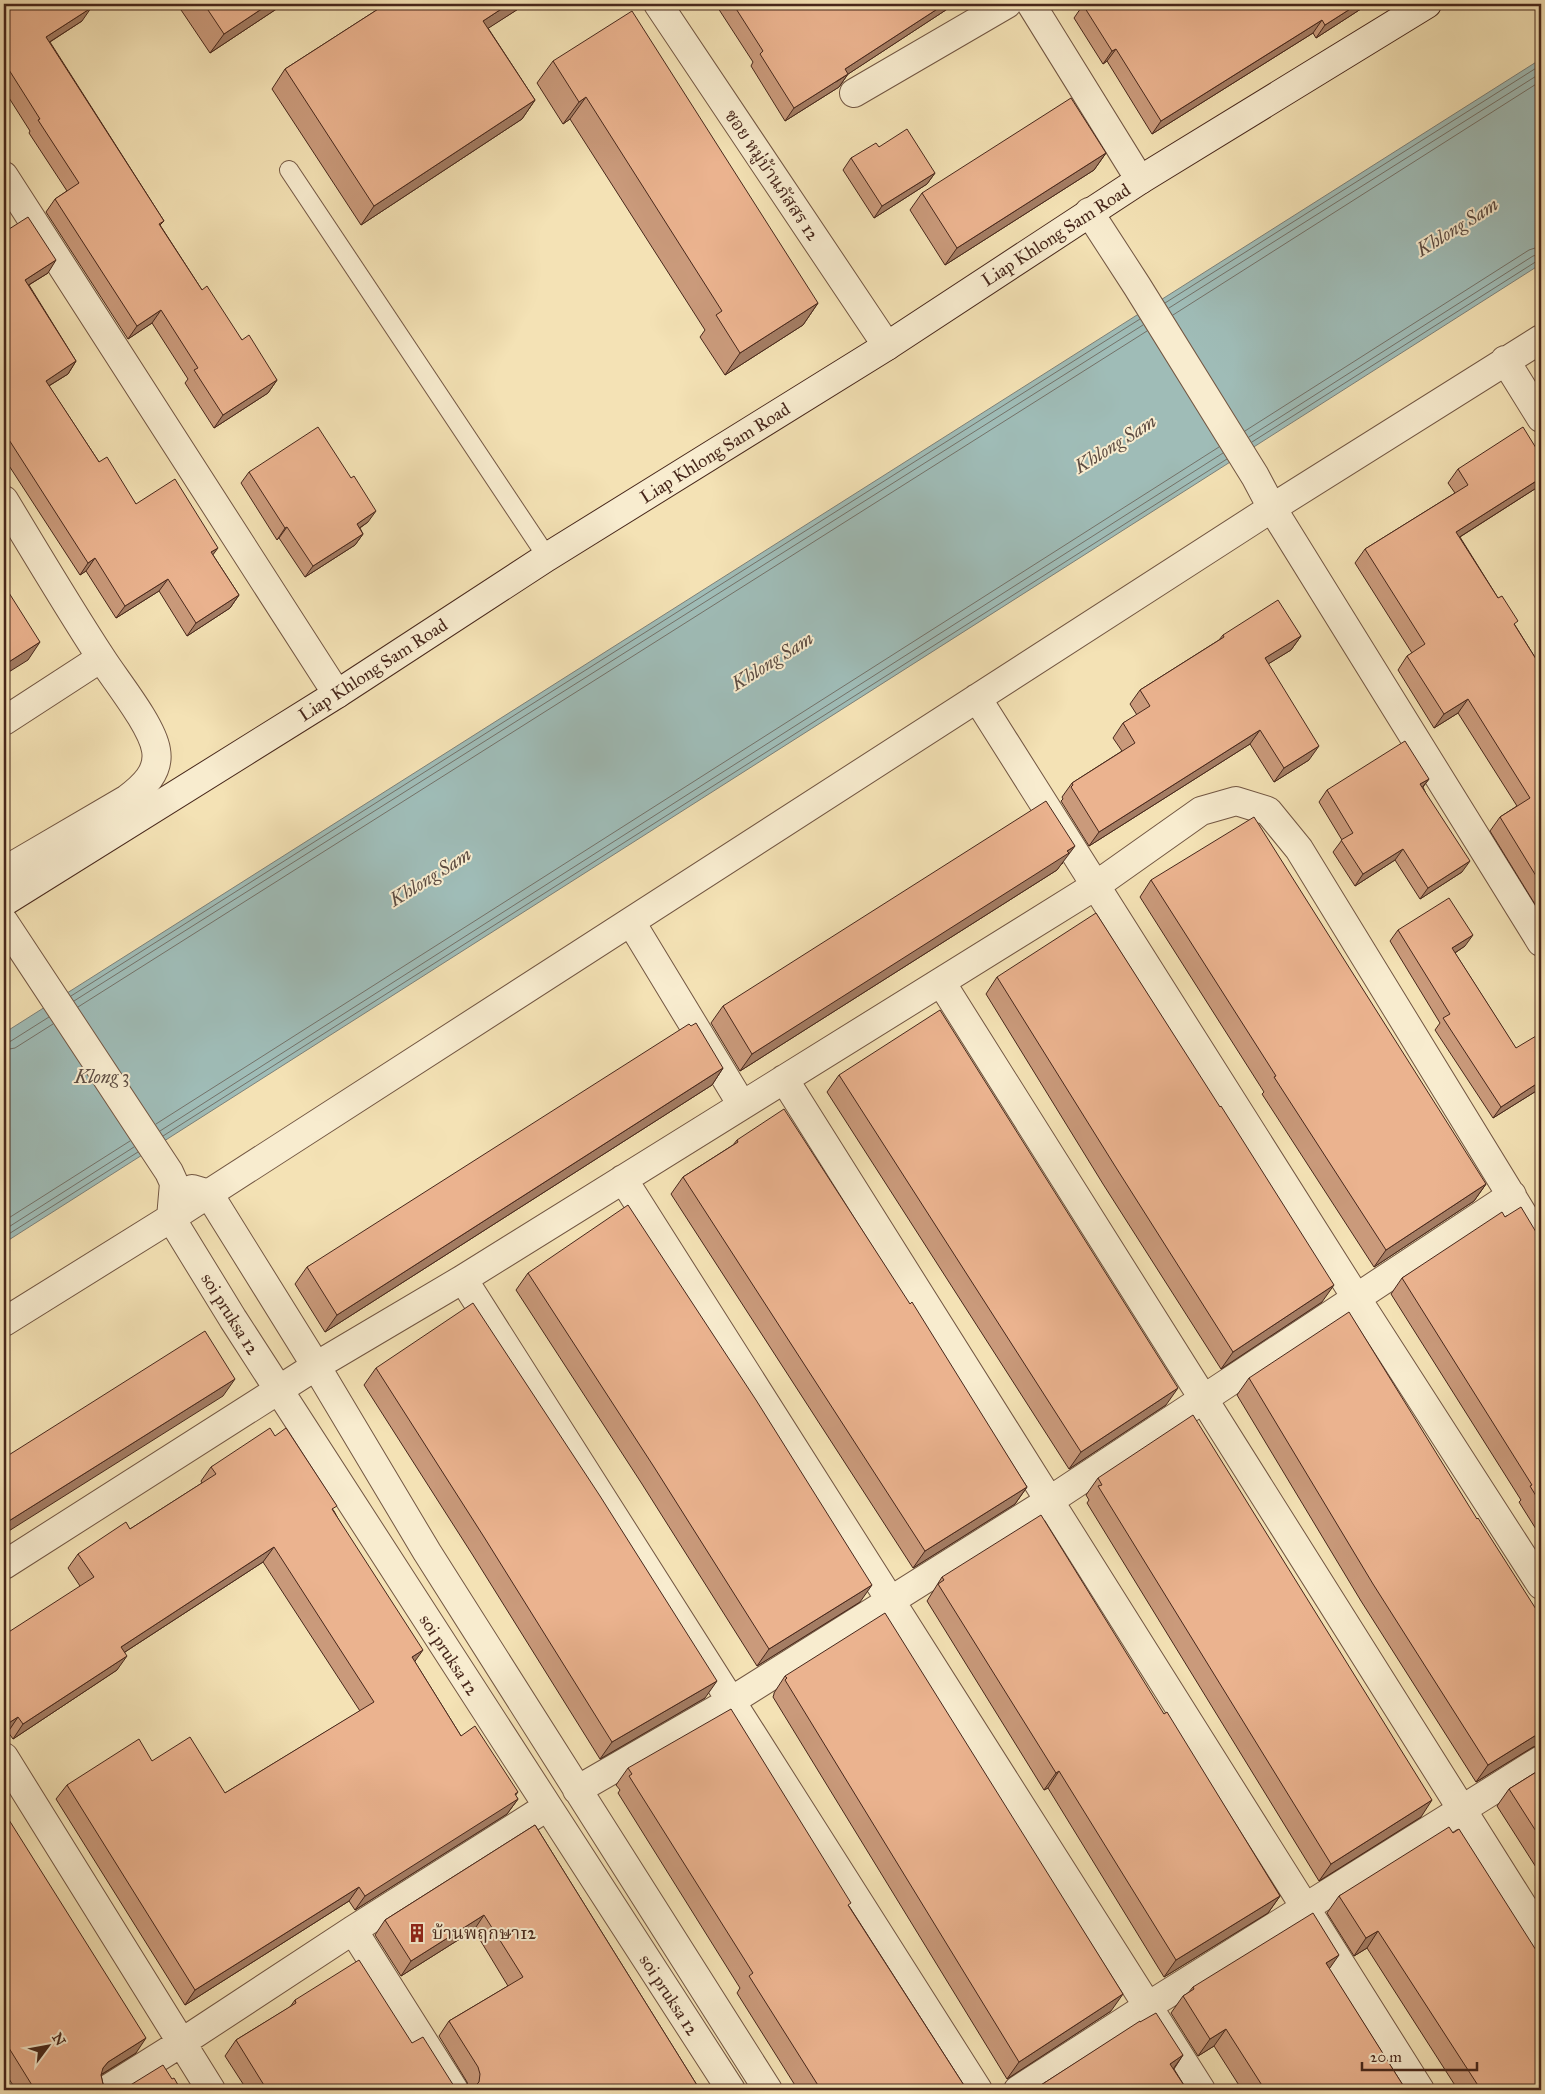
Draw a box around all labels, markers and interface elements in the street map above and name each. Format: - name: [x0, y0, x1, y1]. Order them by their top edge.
- street label: ซอย หมู่บ้านภัสสร 12: [720, 105, 824, 245]
- street label: Liap Khlong Sam Road: [978, 179, 1135, 292]
- water label: Khlong Sam: [1411, 193, 1502, 262]
- street label: Liap Khlong Sam Road: [636, 398, 795, 509]
- water label: Khlong Sam: [1069, 410, 1160, 479]
- street label: Liap Khlong Sam Road: [295, 614, 452, 727]
- water label: Khlong Sam: [726, 627, 817, 696]
- water label: Khlong Sam: [384, 843, 475, 912]
- water label: Klong 3: [73, 1065, 130, 1088]
- street label: soi pruksa 12: [196, 1269, 264, 1359]
- street label: soi pruksa 12: [415, 1610, 483, 1700]
- building icon: บ้านพฤกษา12: [406, 1922, 428, 1944]
- place label: บ้านพฤกษา12: [432, 1922, 536, 1944]
- street label: soi pruksa 12: [635, 1950, 703, 2040]
- north arrow: [22, 2022, 72, 2072]
- text: N: [48, 2030, 69, 2049]
- scale bar: [1362, 2039, 1478, 2071]
- text: 20 m: [1370, 2048, 1402, 2066]

